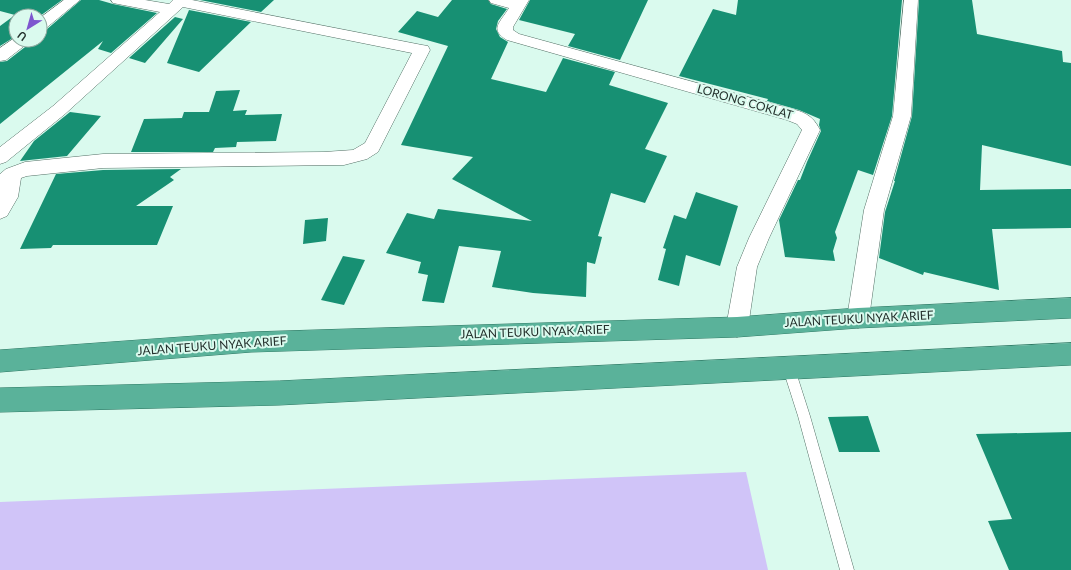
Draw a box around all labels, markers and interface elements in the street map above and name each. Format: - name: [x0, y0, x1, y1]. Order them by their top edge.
- north arrow: [8, 8, 48, 48]
- text: U: [15, 29, 29, 44]
- street label: LORONG COKLAT: [695, 81, 795, 122]
- street label: JALAN TEUKU NYAK ARIEF: [784, 307, 934, 330]
- street label: JALAN TEUKU NYAK ARIEF: [460, 321, 610, 342]
- street label: JALAN TEUKU NYAK ARIEF: [137, 333, 287, 358]

